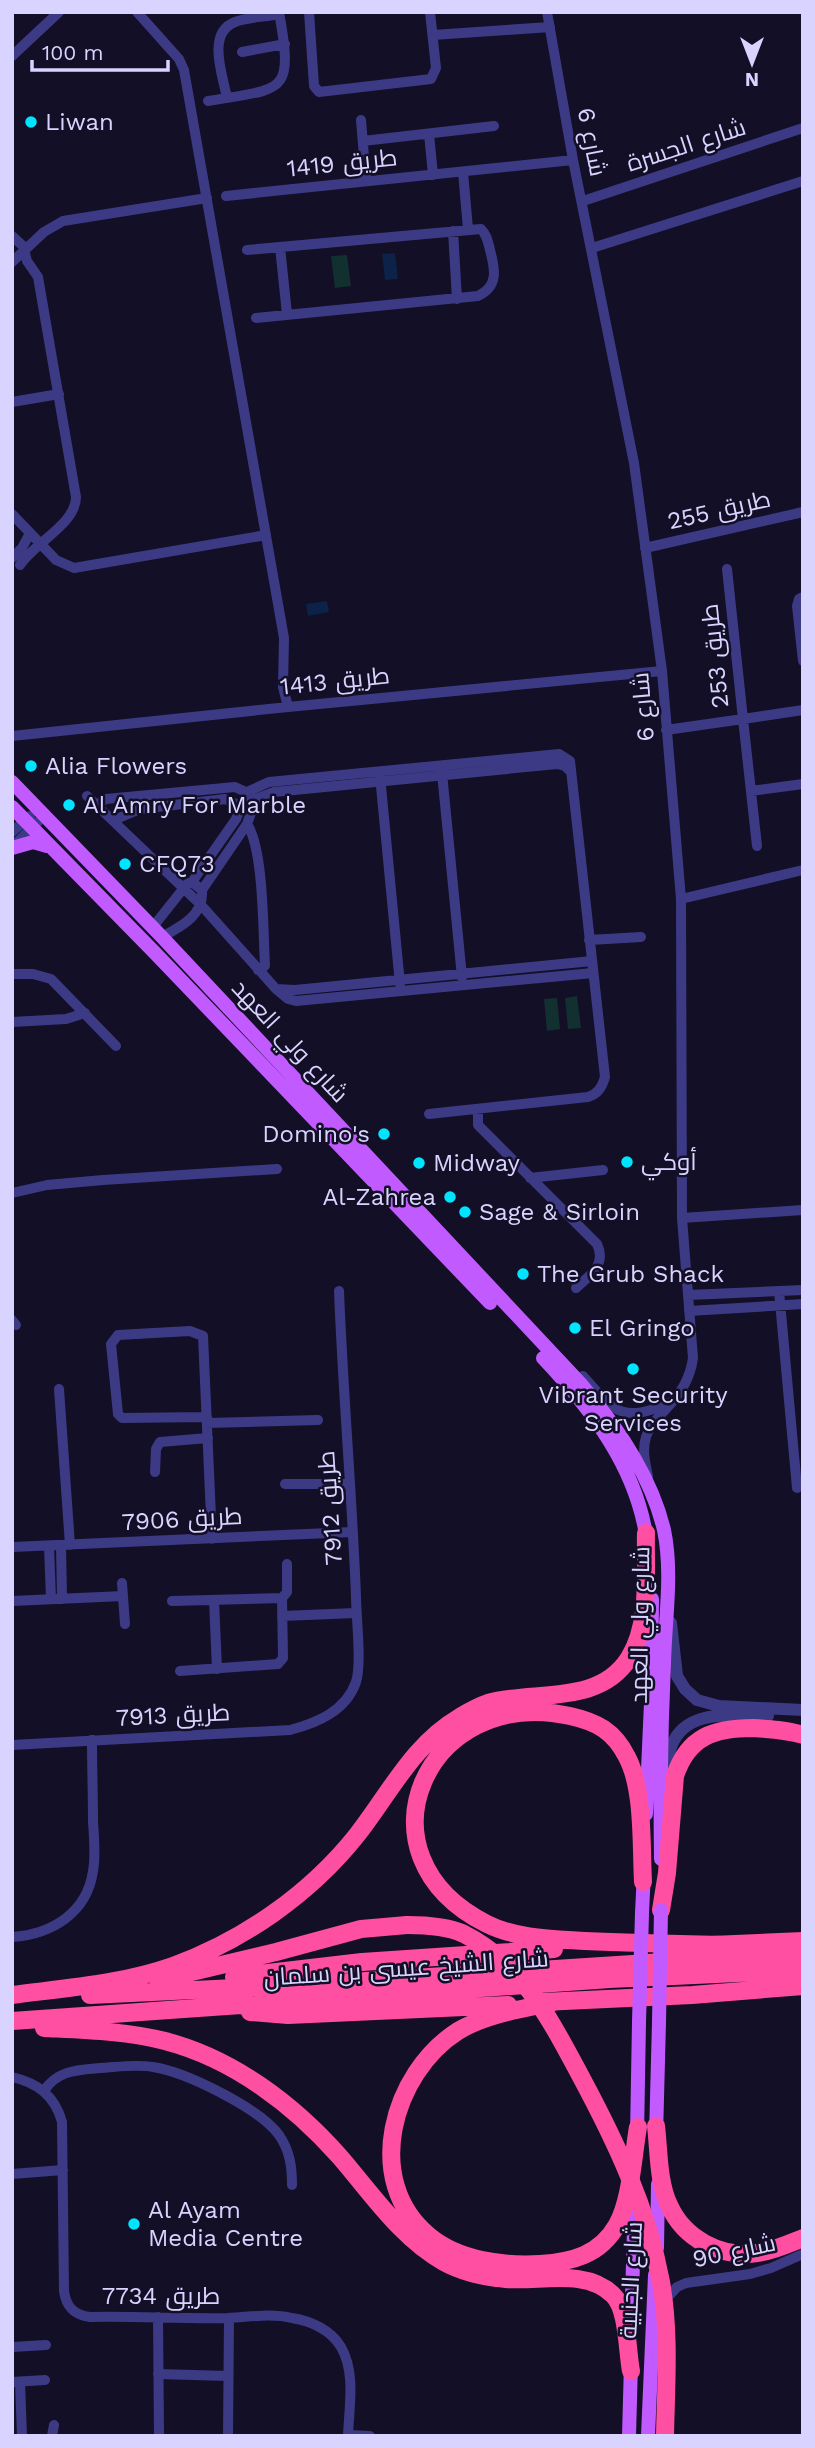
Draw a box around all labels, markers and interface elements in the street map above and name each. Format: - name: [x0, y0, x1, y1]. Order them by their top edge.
- scale bar: [32, 28, 168, 72]
- north arrow: [717, 28, 787, 98]
- text: 100 m: [42, 40, 104, 65]
- text: N: [745, 68, 759, 91]
- street label: شارع 6: [570, 105, 612, 179]
- place label: Liwan: [45, 108, 114, 136]
- street label: شارع الجسرة: [623, 113, 750, 179]
- marker: Liwan: [23, 114, 39, 130]
- street label: طريق 1419: [285, 143, 399, 184]
- street label: طريق 255: [665, 485, 774, 536]
- street label: طريق 253: [696, 602, 735, 710]
- street label: طريق 1413: [279, 661, 391, 702]
- street label: شارع 6: [626, 671, 662, 743]
- place label: Alia Flowers: [45, 752, 187, 780]
- marker: Alia Flowers: [23, 758, 39, 774]
- place label: Al Amry For Marble: [83, 791, 306, 819]
- marker: Al Amry For Marble: [61, 797, 77, 813]
- place label: CFQ73: [139, 850, 215, 878]
- marker: CFQ73: [117, 856, 133, 872]
- street label: شارع ولي العهد: [222, 974, 354, 1112]
- place label: Domino's: [262, 1120, 370, 1148]
- marker: Domino's: [376, 1126, 392, 1142]
- place label: أوكي: [641, 1146, 697, 1181]
- place label: Midway: [433, 1149, 521, 1177]
- marker: أوكي: [619, 1154, 635, 1170]
- marker: Midway: [411, 1155, 427, 1171]
- place label: Al-Zahrea: [323, 1183, 436, 1211]
- marker: Al-Zahrea: [442, 1189, 458, 1205]
- place label: Sage & Sirloin: [479, 1198, 640, 1226]
- marker: Sage & Sirloin: [457, 1204, 473, 1220]
- place label: The Grub Shack: [537, 1260, 724, 1288]
- marker: The Grub Shack: [515, 1266, 531, 1282]
- place label: El Gringo: [589, 1314, 695, 1342]
- marker: El Gringo: [567, 1320, 583, 1336]
- marker: Vibrant Security Services: [625, 1361, 641, 1377]
- place label: Vibrant Security Services: [538, 1381, 728, 1437]
- street label: طريق 7912: [312, 1450, 349, 1566]
- street label: طريق 7906: [121, 1502, 243, 1537]
- street label: شارع ولي العهد: [625, 1546, 660, 1704]
- street label: طريق 7913: [115, 1698, 231, 1733]
- street label: شارع الشيخ عيسى بن سلمان: [263, 1944, 550, 1994]
- place label: Al Ayam Media Centre: [148, 2196, 303, 2252]
- marker: Al Ayam Media Centre: [126, 2216, 142, 2232]
- street label: شارع الجنبية: [614, 2221, 650, 2339]
- street label: شارع 90: [690, 2229, 779, 2275]
- street label: طريق 7734: [102, 2282, 220, 2311]

